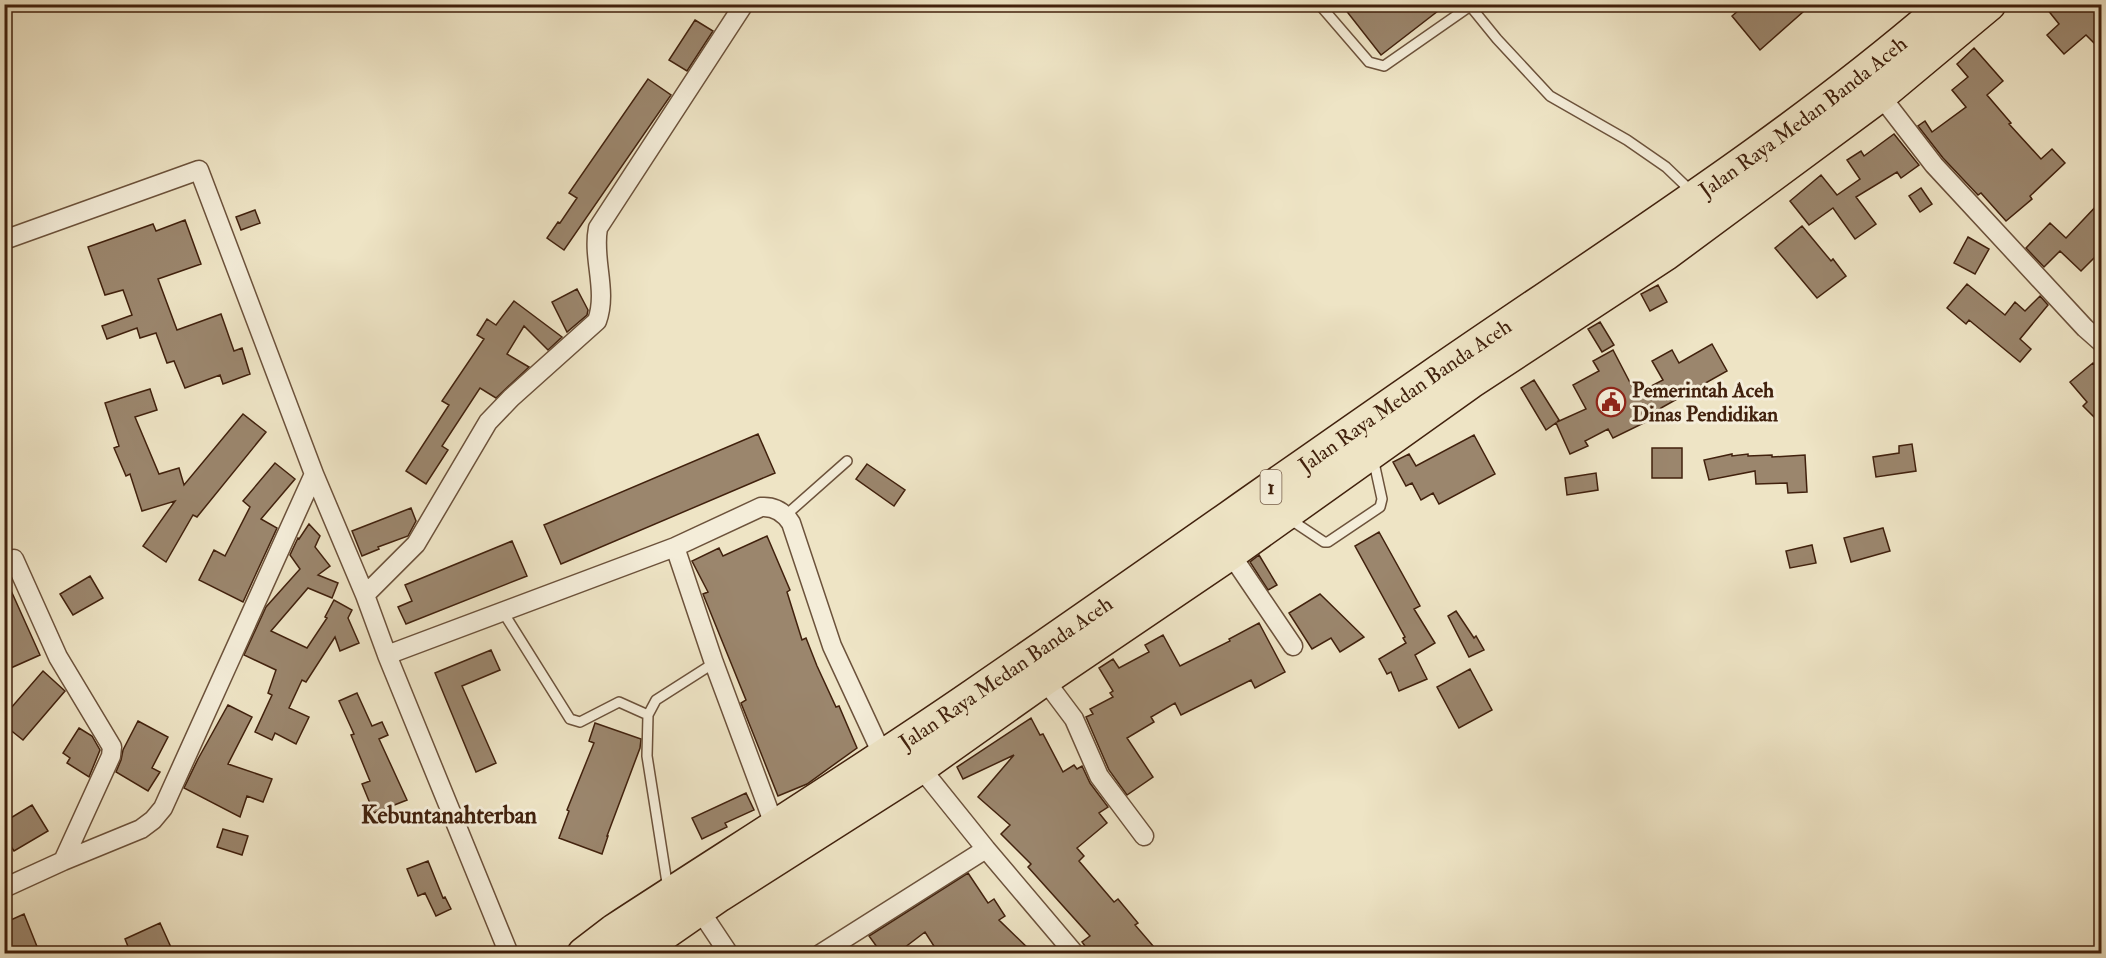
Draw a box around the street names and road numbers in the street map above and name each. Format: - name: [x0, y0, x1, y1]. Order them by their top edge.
- street label: Jalan Raya Medan Banda Aceh: [1693, 31, 1913, 205]
- street label: Jalan Raya Medan Banda Aceh: [1293, 313, 1517, 480]
- road number: 1: [1260, 470, 1282, 504]
- street label: Jalan Raya Medan Banda Aceh: [893, 591, 1118, 757]

